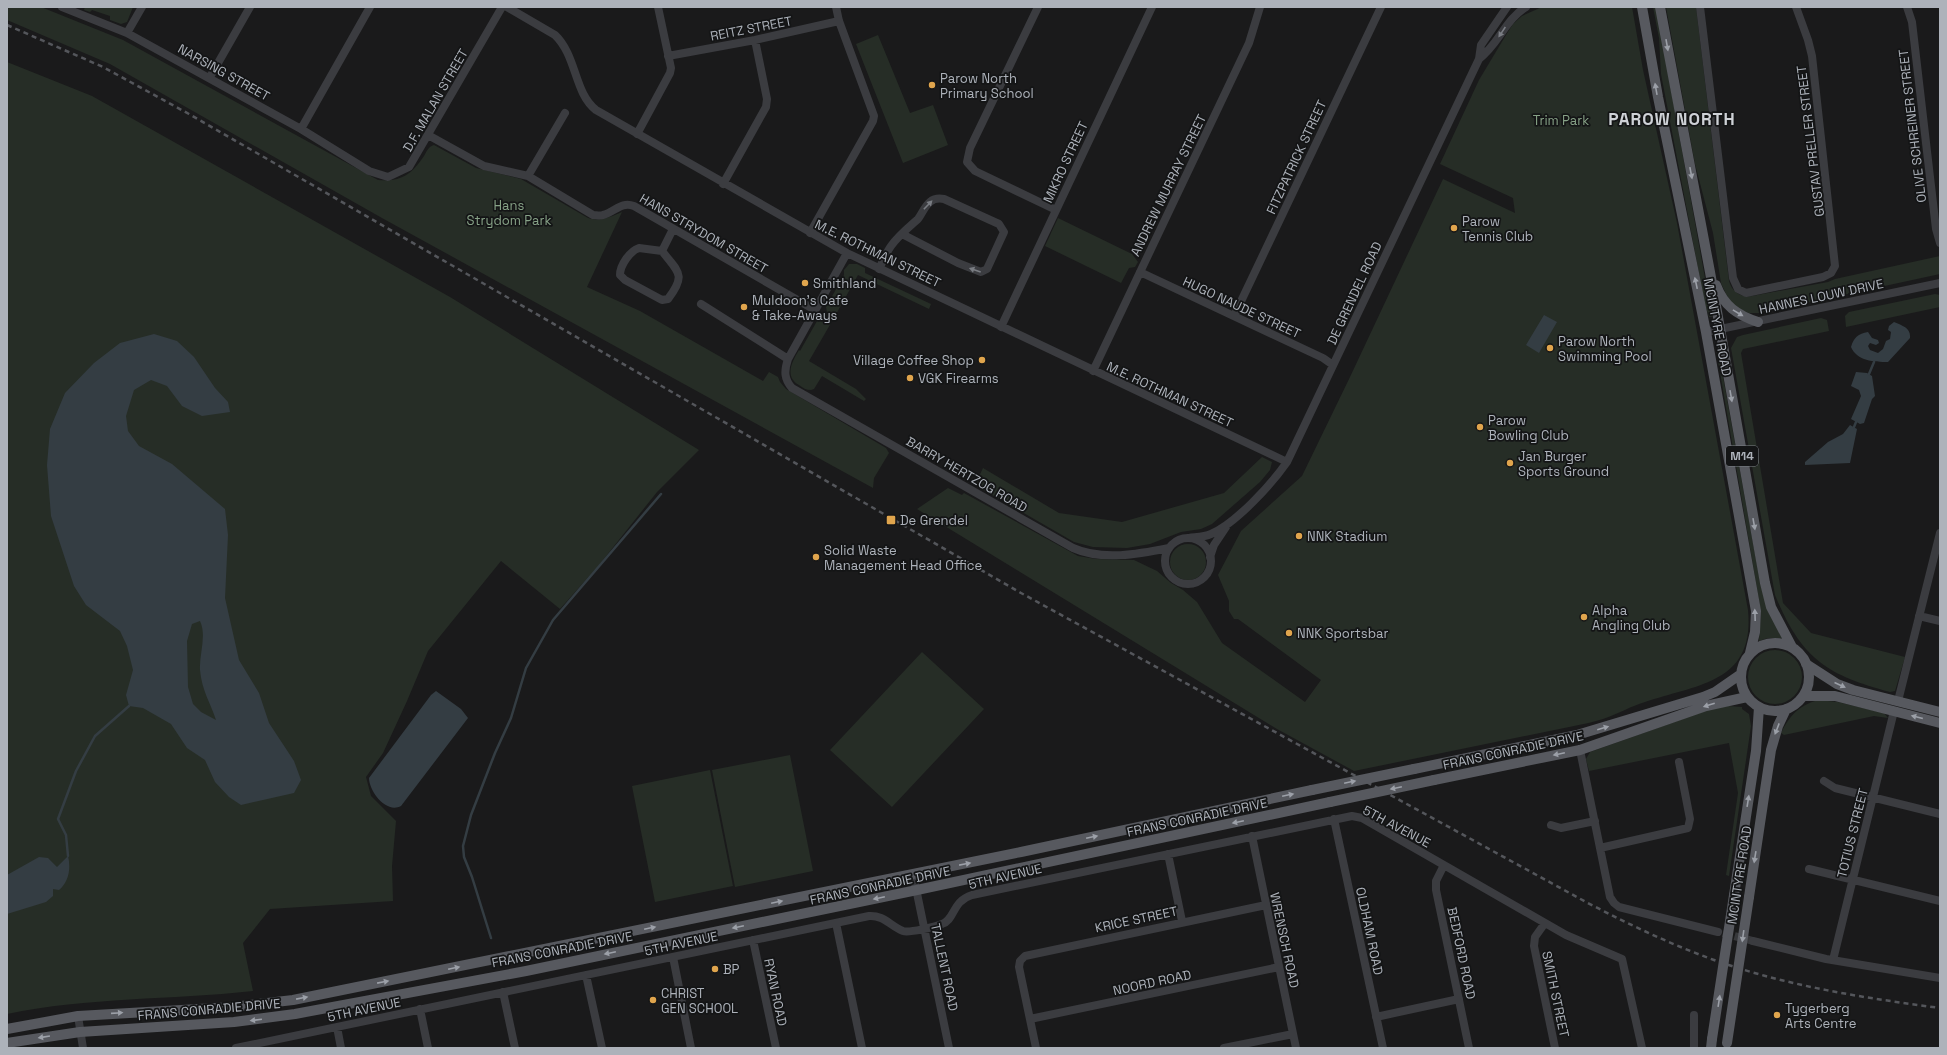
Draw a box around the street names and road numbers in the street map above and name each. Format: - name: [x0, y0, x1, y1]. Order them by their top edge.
- street label: REITZ STREET: [709, 12, 794, 45]
- street label: NARSING STREET: [175, 40, 273, 105]
- street label: D.F. MALAN STREET: [399, 45, 472, 155]
- street label: OLIVE SCHREINER STREET: [1895, 48, 1930, 204]
- street label: GUSTAV PRELLER STREET: [1793, 64, 1828, 218]
- street label: FITZPATRICK STREET: [1263, 97, 1330, 217]
- street label: ANDREW MURRAY STREET: [1127, 111, 1210, 259]
- street label: MIKRO STREET: [1039, 118, 1092, 206]
- street label: HANS STRYDOM STREET: [637, 190, 771, 277]
- street label: M.E. ROTHMAN STREET: [812, 216, 944, 291]
- street label: DE GRENDEL ROAD: [1323, 239, 1386, 347]
- street label: HUGO NAUDE STREET: [1180, 273, 1304, 342]
- street label: HANNES LOUW DRIVE: [1757, 275, 1885, 318]
- street label: MCINTYRE ROAD: [1700, 277, 1735, 378]
- street label: M.E. ROTHMAN STREET: [1104, 358, 1236, 431]
- street label: BARRY HERTZOG ROAD: [903, 433, 1030, 516]
- road number: M14: [1726, 446, 1758, 466]
- street label: FRANS CONRADIE DRIVE: [1441, 727, 1585, 774]
- street label: TOTIUS STREET: [1833, 786, 1872, 880]
- street label: FRANS CONRADIE DRIVE: [1125, 794, 1269, 841]
- street label: 5TH AVENUE: [1360, 801, 1434, 851]
- street label: MCINTYRE ROAD: [1723, 825, 1756, 926]
- street label: 5TH AVENUE: [967, 860, 1043, 893]
- street label: FRANS CONRADIE DRIVE: [808, 862, 952, 909]
- street label: OLDHAM ROAD: [1352, 886, 1387, 977]
- street label: WRENSCH ROAD: [1266, 891, 1303, 989]
- street label: KRICE STREET: [1093, 902, 1179, 937]
- street label: BEDFORD ROAD: [1443, 905, 1480, 1001]
- street label: TALLENT ROAD: [927, 922, 962, 1013]
- street label: FRANS CONRADIE DRIVE: [490, 927, 634, 971]
- street label: 5TH AVENUE: [643, 927, 719, 960]
- street label: SMITH STREET: [1538, 949, 1573, 1039]
- street label: RYAN ROAD: [760, 957, 791, 1027]
- street label: NOORD ROAD: [1111, 966, 1193, 999]
- street label: 5TH AVENUE: [326, 993, 402, 1026]
- street label: FRANS CONRADIE DRIVE: [137, 995, 281, 1024]

